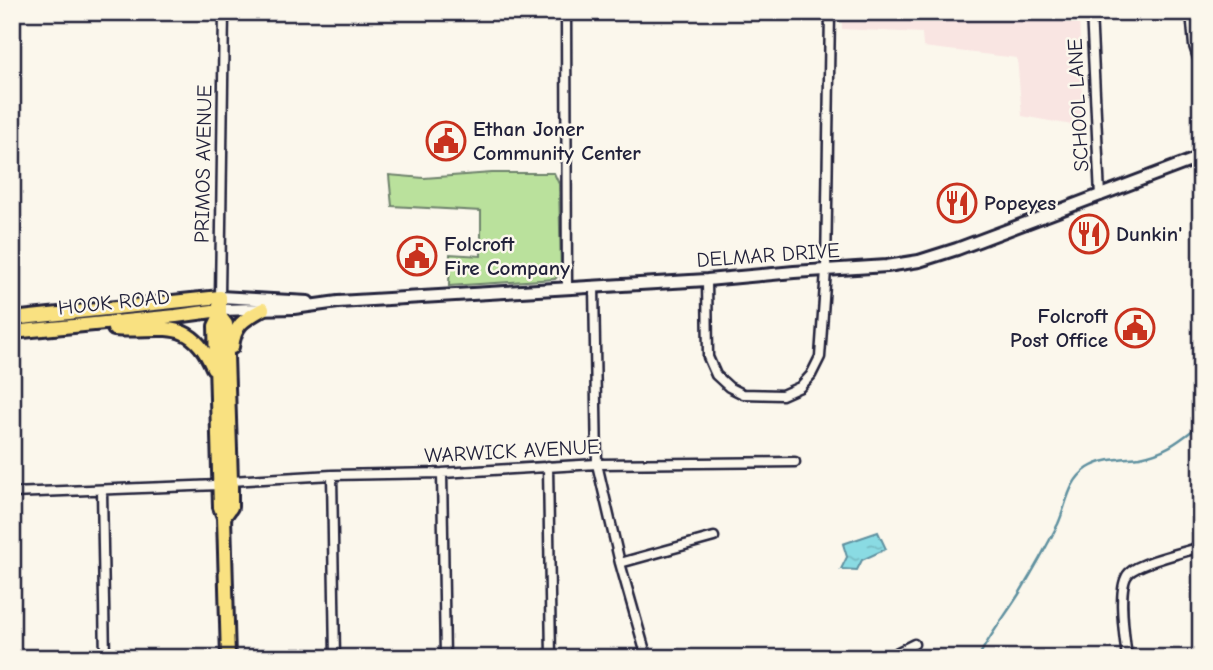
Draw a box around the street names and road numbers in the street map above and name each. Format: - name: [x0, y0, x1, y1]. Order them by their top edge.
- street label: SCHOOL LANE: [1063, 38, 1093, 172]
- street label: PRIMOS AVENUE: [190, 85, 216, 243]
- street label: DELMAR DRIVE: [696, 238, 840, 272]
- street label: HOOK ROAD: [57, 284, 171, 320]
- street label: WARWICK AVENUE: [424, 434, 600, 468]

